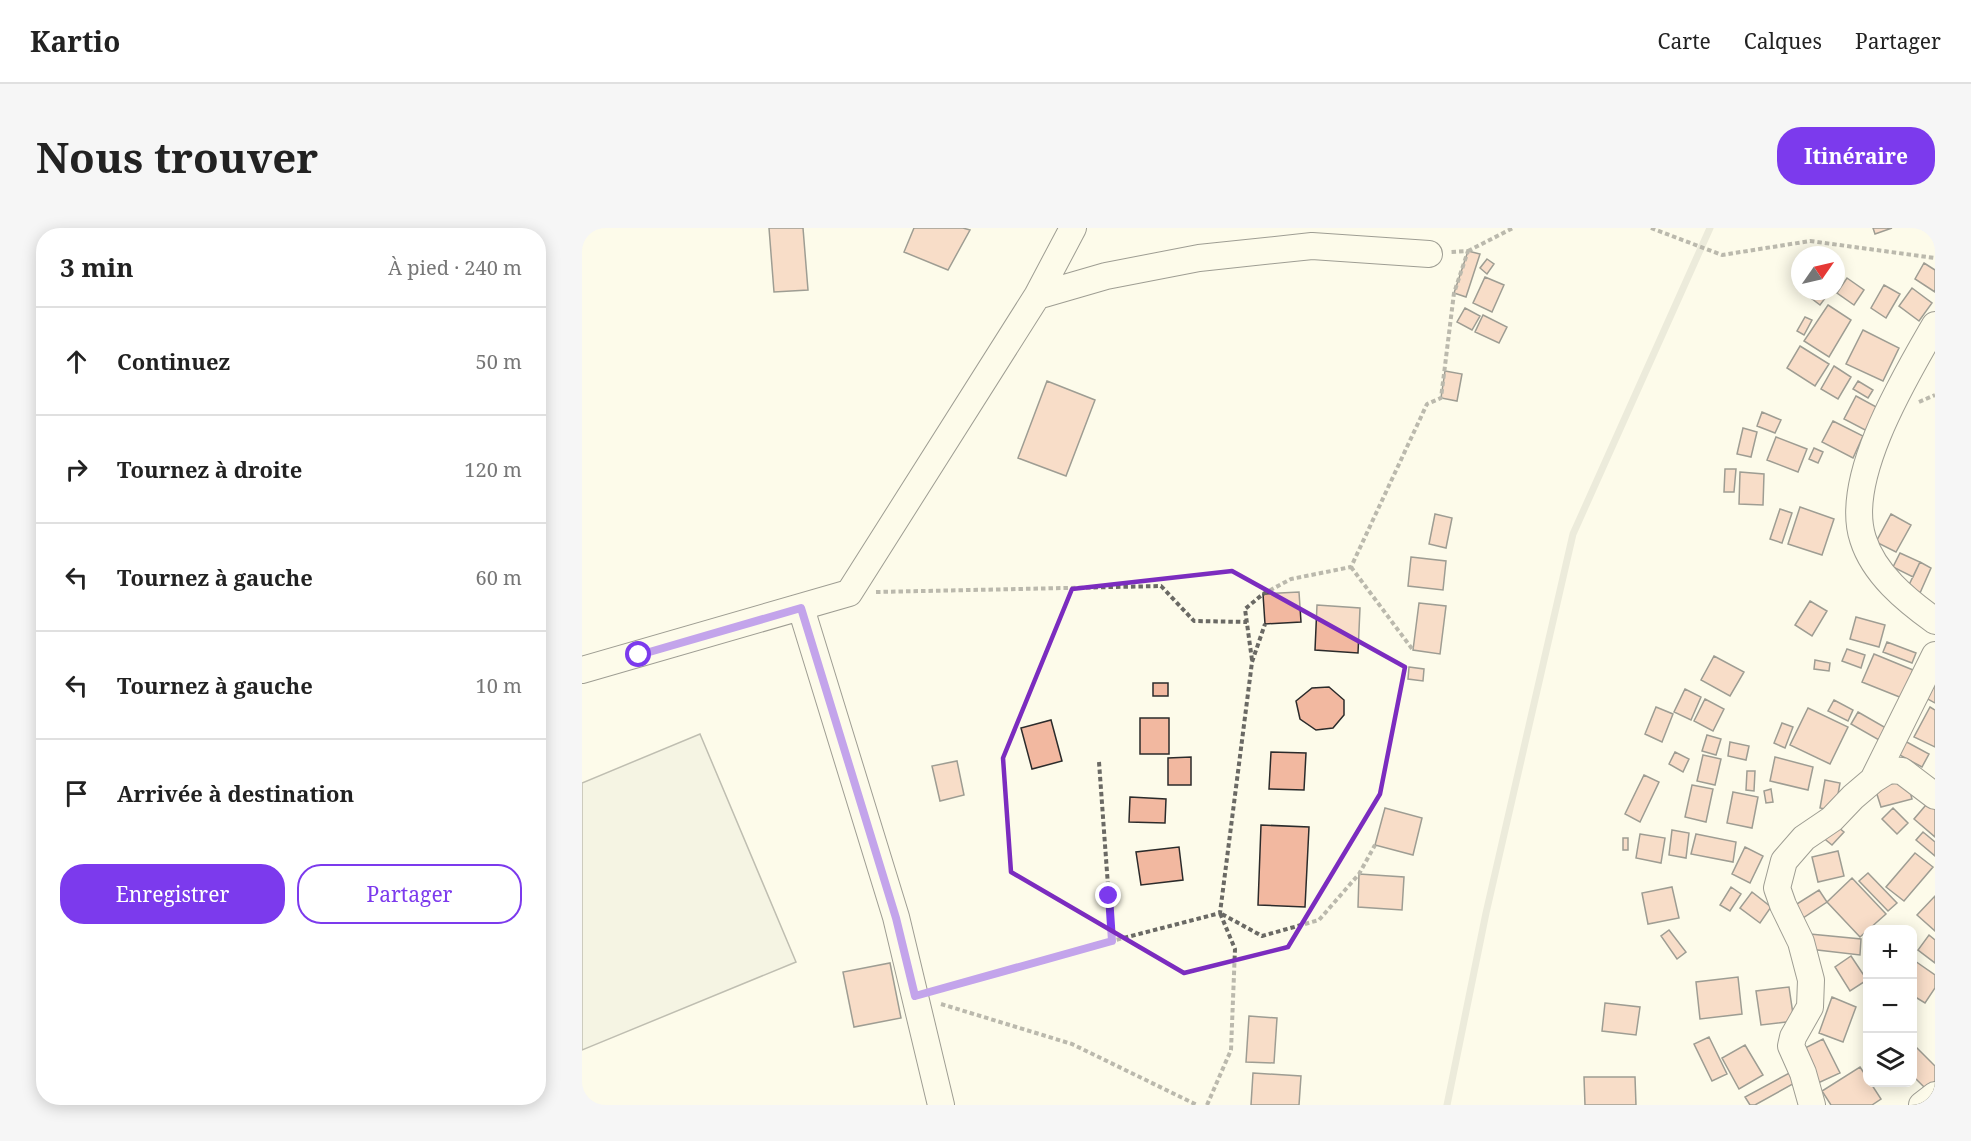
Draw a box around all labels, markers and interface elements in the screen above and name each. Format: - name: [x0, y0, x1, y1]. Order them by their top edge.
- text: Kartio: [30, 22, 120, 60]
- text: Carte: [1658, 27, 1711, 55]
- text: Calques: [1744, 27, 1822, 55]
- text: Partager: [1855, 27, 1941, 55]
- button: Itinéraire: [1777, 127, 1935, 185]
- text: Nous trouver: [36, 128, 318, 185]
- north arrow: [1791, 246, 1845, 300]
- text: 3 min: [60, 249, 134, 285]
- text: À pied · 240 m: [388, 254, 522, 281]
- icon: ahead: [60, 345, 93, 378]
- text: Continuez: [117, 346, 230, 376]
- text: 50 m: [476, 348, 522, 375]
- icon: right: [60, 453, 93, 486]
- text: Tournez à droite: [117, 454, 302, 484]
- text: 120 m: [464, 456, 522, 483]
- icon: left: [60, 561, 93, 594]
- text: Tournez à gauche: [117, 562, 313, 592]
- text: 60 m: [476, 564, 522, 591]
- route start: [625, 641, 651, 667]
- icon: left: [60, 669, 93, 702]
- text: Tournez à gauche: [117, 670, 313, 700]
- text: 10 m: [476, 672, 522, 699]
- icon: arrive: [60, 777, 93, 810]
- text: Arrivée à destination: [117, 778, 354, 808]
- button: Enregistrer: [60, 864, 285, 924]
- button: Partager: [297, 864, 522, 924]
- route end: [1095, 882, 1121, 908]
- map controls: [1863, 925, 1917, 1087]
- button: +: [1863, 925, 1917, 979]
- button: −: [1863, 979, 1917, 1033]
- button: layers: [1863, 1033, 1917, 1087]

